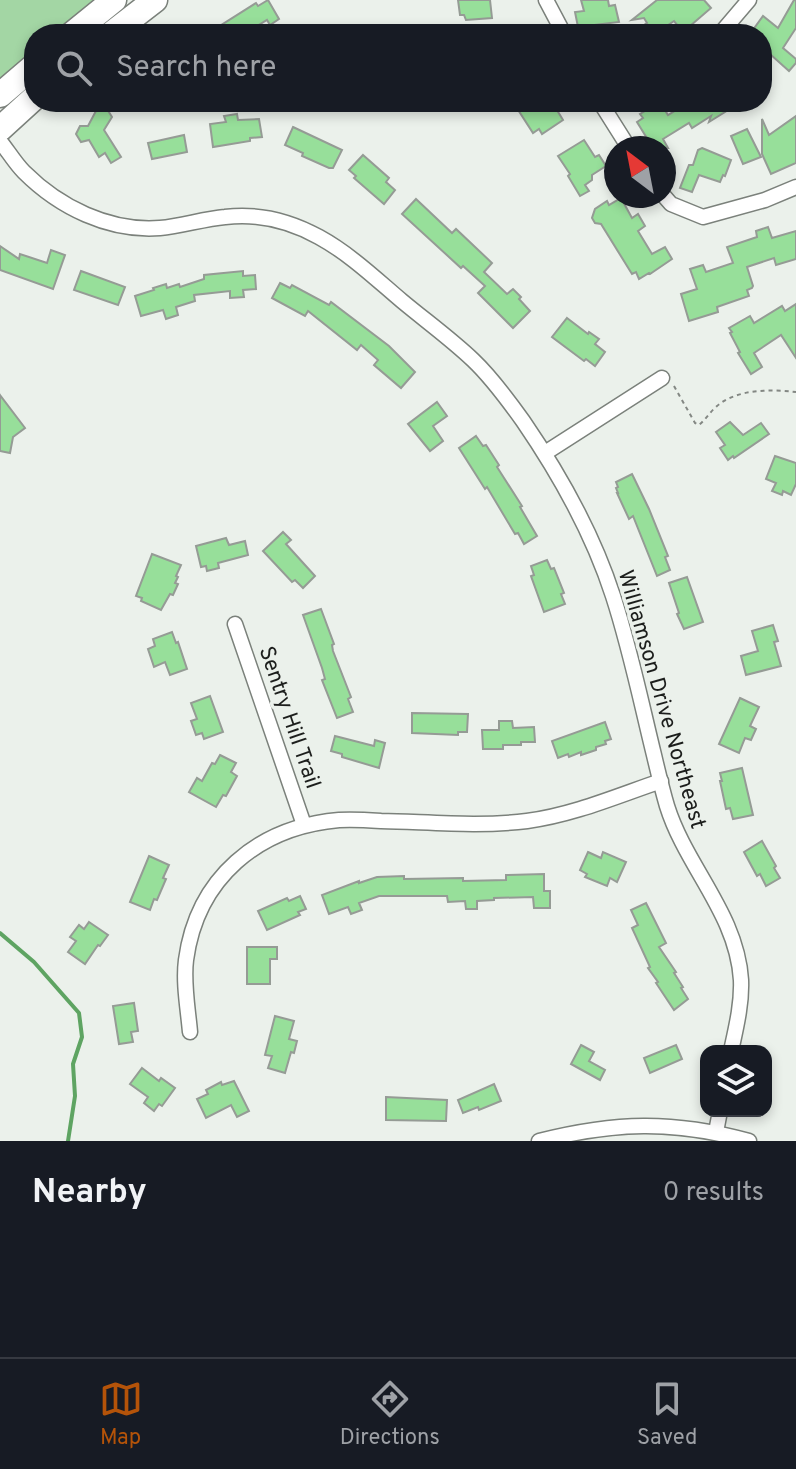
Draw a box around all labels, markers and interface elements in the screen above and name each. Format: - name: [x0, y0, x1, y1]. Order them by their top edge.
- search box: [24, 24, 772, 112]
- icon: search: [52, 46, 96, 90]
- text: Search here: [116, 50, 276, 87]
- north arrow: [604, 136, 676, 208]
- street label: Williamson Drive Northeast: [611, 567, 710, 832]
- street label: Sentry Hill Trail: [252, 643, 326, 792]
- map controls: [700, 1045, 772, 1117]
- button: layers: [700, 1045, 772, 1117]
- text: Nearby: [32, 1172, 147, 1215]
- text: 0 results: [663, 1177, 764, 1210]
- tab: Map: [99, 1377, 143, 1452]
- tab: Directions: [340, 1377, 440, 1452]
- tab: Saved: [637, 1377, 697, 1452]

